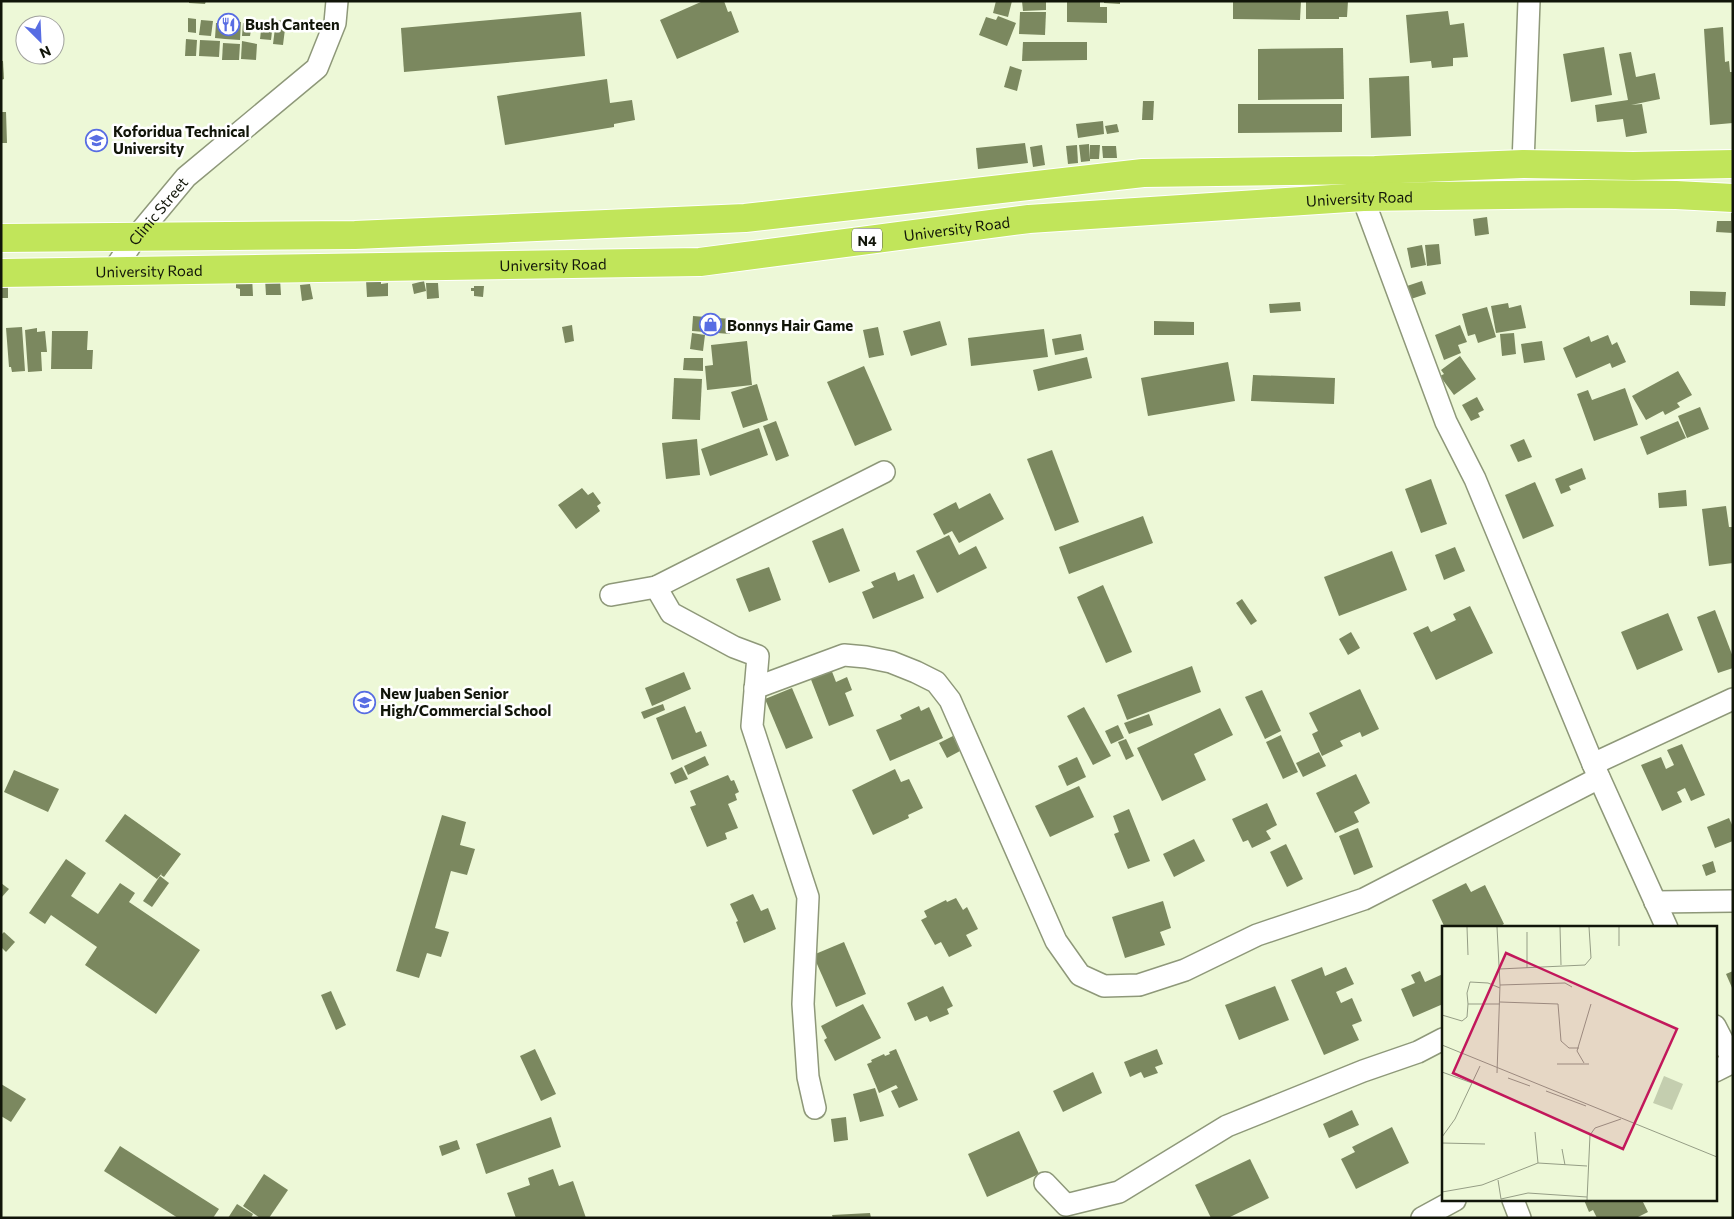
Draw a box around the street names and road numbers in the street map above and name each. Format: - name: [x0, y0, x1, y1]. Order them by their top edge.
- street label: Clinic Street: [124, 173, 191, 248]
- street label: University Road: [1305, 187, 1413, 210]
- street label: University Road: [902, 213, 1011, 244]
- road number: N4: [852, 228, 882, 252]
- street label: University Road: [499, 254, 607, 274]
- street label: University Road: [95, 261, 203, 281]

